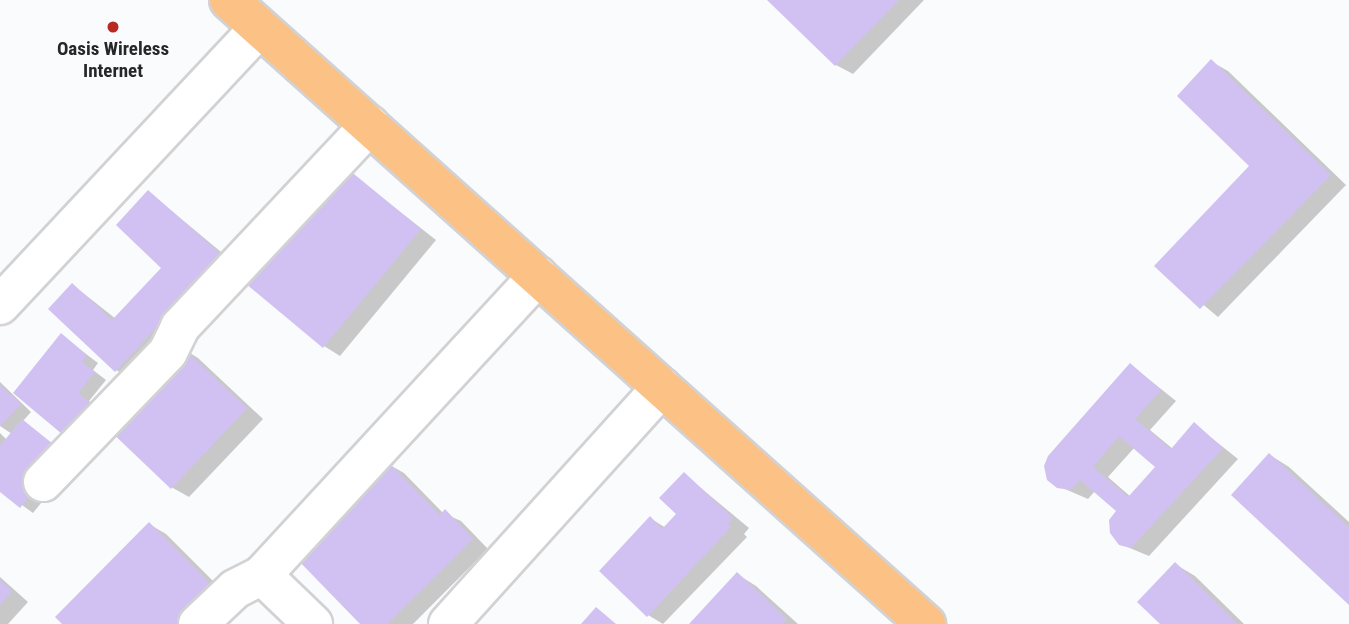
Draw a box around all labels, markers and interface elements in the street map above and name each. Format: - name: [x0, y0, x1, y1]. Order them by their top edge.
- marker: Oasis Wireless Internet: [105, 19, 121, 35]
- place label: Oasis Wireless Internet: [57, 38, 169, 82]

